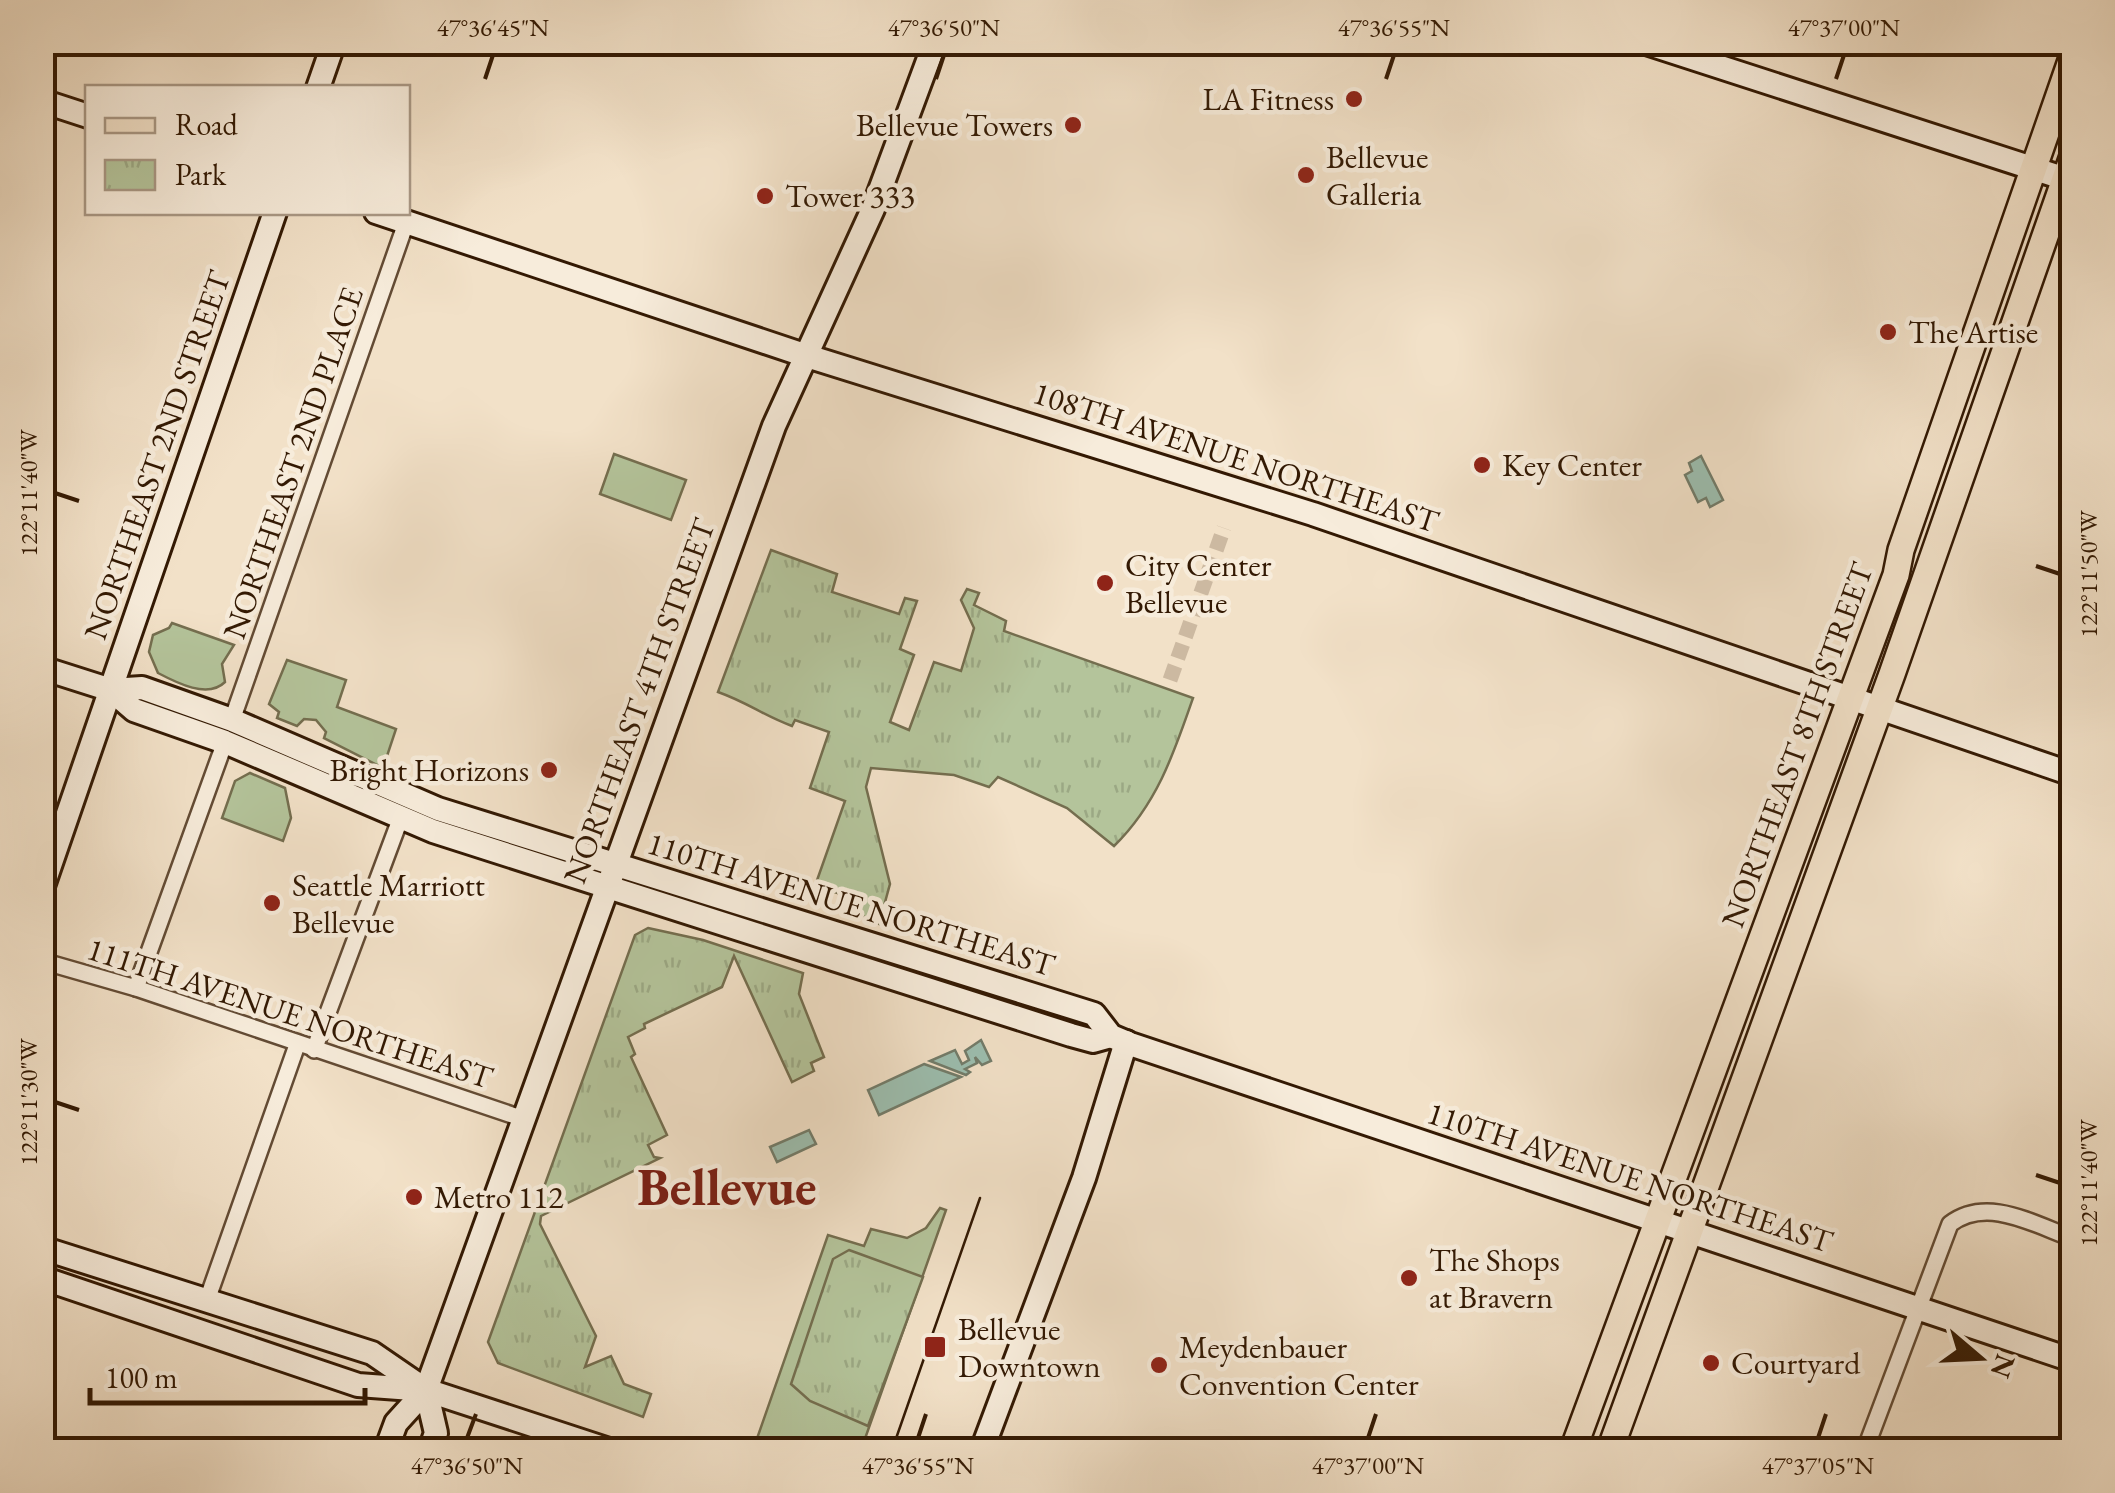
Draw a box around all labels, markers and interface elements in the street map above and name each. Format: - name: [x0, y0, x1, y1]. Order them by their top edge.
- text: 47°36'45"N: [437, 11, 549, 43]
- text: 47°36'50"N: [888, 11, 1000, 43]
- text: 47°36'55"N: [1338, 11, 1450, 43]
- text: 47°37'00"N: [1788, 11, 1900, 43]
- place label: LA Fitness: [1202, 78, 1334, 120]
- legend: [85, 85, 410, 215]
- marker: LA Fitness: [1343, 88, 1365, 110]
- place label: Bellevue Towers: [856, 104, 1053, 146]
- text: Road: [175, 105, 239, 144]
- marker: Bellevue Towers: [1062, 114, 1084, 136]
- place label: Bellevue Galleria: [1326, 136, 1428, 215]
- text: Park: [175, 155, 227, 194]
- marker: Bellevue Galleria: [1295, 164, 1317, 186]
- place label: Tower 333: [785, 175, 915, 217]
- marker: Tower 333: [754, 185, 776, 207]
- street label: NORTHEAST 2ND STREET: [74, 264, 240, 645]
- street label: NORTHEAST 2ND PLACE: [213, 282, 373, 644]
- place label: The Artise: [1908, 311, 2038, 353]
- marker: The Artise: [1877, 321, 1899, 343]
- street label: 108TH AVENUE NORTHEAST: [1028, 372, 1445, 543]
- text: 122°11'40"W: [12, 428, 44, 557]
- place label: Key Center: [1502, 444, 1642, 486]
- marker: Key Center: [1471, 454, 1493, 476]
- text: 122°11'50"W: [2072, 509, 2104, 638]
- street label: NORTHEAST 4TH STREET: [553, 512, 725, 889]
- place label: City Center Bellevue: [1125, 544, 1272, 623]
- street label: NORTHEAST 8TH STREET: [1711, 556, 1883, 933]
- marker: City Center Bellevue: [1094, 572, 1116, 594]
- place label: Bright Horizons: [329, 749, 529, 791]
- marker: Bright Horizons: [538, 759, 560, 781]
- street label: 110TH AVENUE NORTHEAST: [642, 822, 1060, 986]
- place label: Seattle Marriott Bellevue: [292, 864, 485, 943]
- marker: Seattle Marriott Bellevue: [261, 892, 283, 914]
- street label: 111TH AVENUE NORTHEAST: [82, 928, 499, 1099]
- text: 122°11'30"W: [12, 1037, 44, 1166]
- street label: 110TH AVENUE NORTHEAST: [1422, 1092, 1839, 1263]
- text: 122°11'40"W: [2072, 1118, 2104, 1247]
- district label: Bellevue: [637, 1153, 817, 1220]
- place label: Metro 112: [434, 1176, 564, 1218]
- marker: Metro 112: [403, 1186, 425, 1208]
- place label: The Shops at Bravern: [1429, 1239, 1560, 1318]
- marker: The Shops at Bravern: [1398, 1267, 1420, 1289]
- place label: Bellevue Downtown: [958, 1308, 1101, 1387]
- north arrow: [1930, 1308, 2030, 1408]
- place label: Meydenbauer Convention Center: [1179, 1326, 1419, 1405]
- marker: Bellevue Downtown: [922, 1334, 948, 1360]
- place label: Courtyard: [1731, 1342, 1861, 1384]
- scale bar: [90, 1343, 365, 1405]
- text: N: [1983, 1350, 2024, 1383]
- marker: Courtyard: [1700, 1352, 1722, 1374]
- marker: Meydenbauer Convention Center: [1148, 1354, 1170, 1376]
- text: 100 m: [105, 1358, 178, 1397]
- text: 47°36'50"N: [411, 1449, 523, 1481]
- text: 47°36'55"N: [862, 1449, 974, 1481]
- text: 47°37'00"N: [1312, 1449, 1424, 1481]
- text: 47°37'05"N: [1762, 1449, 1874, 1481]

